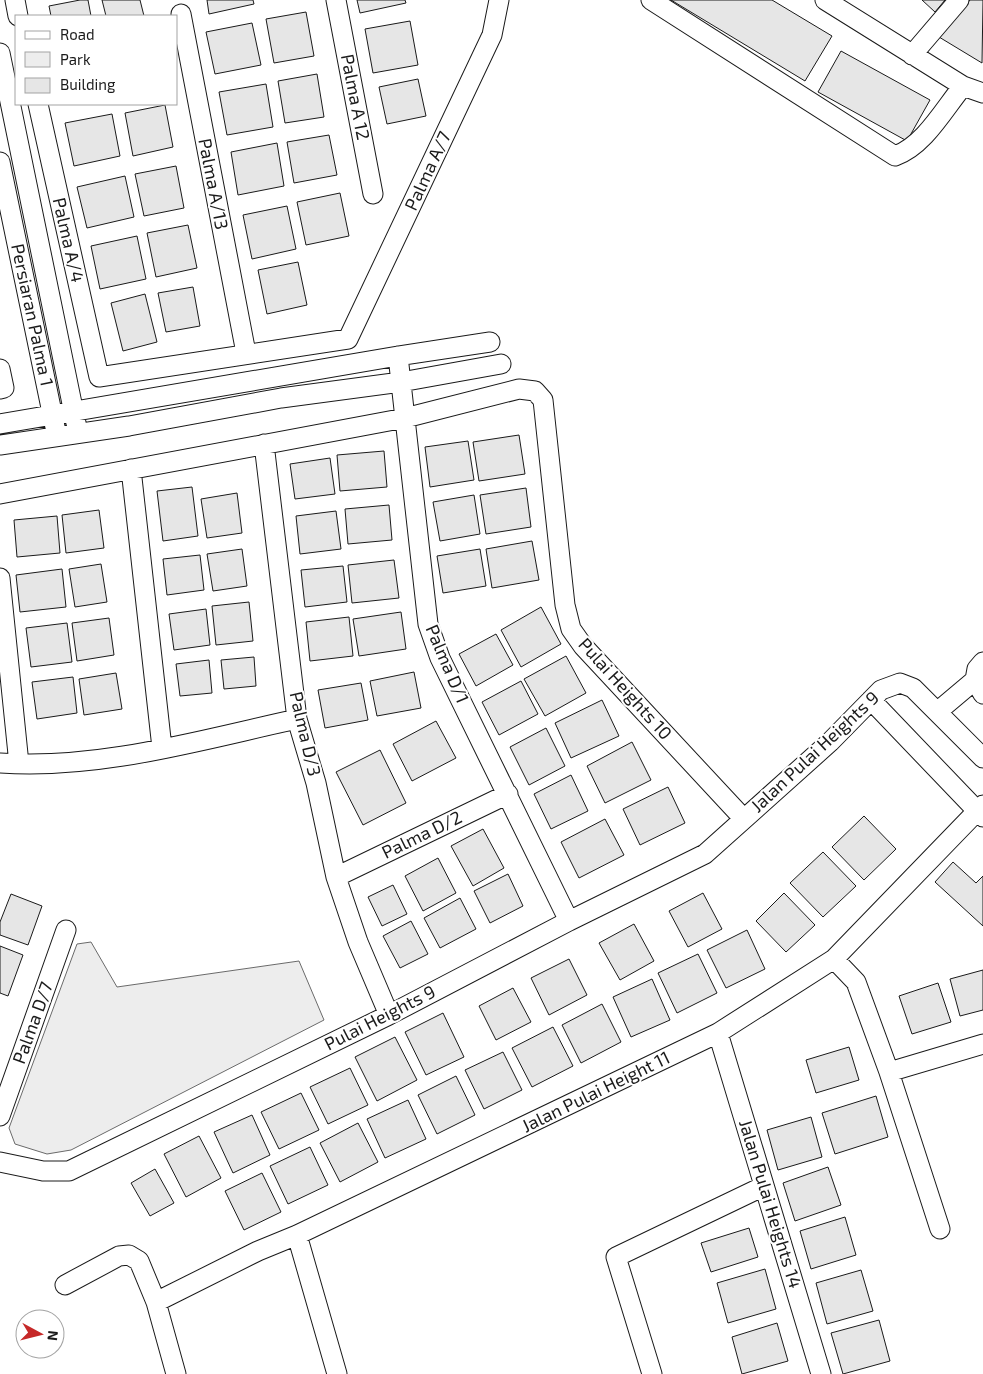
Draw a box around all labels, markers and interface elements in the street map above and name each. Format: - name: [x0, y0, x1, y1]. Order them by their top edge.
- legend: [15, 15, 178, 105]
- text: Road: [60, 25, 95, 43]
- text: Park: [60, 50, 91, 68]
- street label: Palma A 12: [337, 52, 375, 142]
- text: Building: [60, 75, 116, 93]
- street label: Palma A/7: [399, 128, 455, 214]
- street label: Palma A/13: [194, 136, 234, 231]
- street label: Palma A/4: [49, 195, 89, 284]
- street label: Persiaran Palma 1: [7, 242, 59, 388]
- street label: Palma D/1: [422, 621, 474, 706]
- street label: Pulai Heights 10: [574, 633, 677, 744]
- street label: Jalan Pulai Heights 9: [746, 686, 883, 816]
- street label: Palma D/3: [286, 689, 326, 778]
- street label: Palma D/2: [378, 805, 465, 863]
- street label: Palma D/7: [7, 979, 57, 1067]
- street label: Pulai Heights 9: [320, 980, 439, 1055]
- street label: Jalan Pulai Height 11: [518, 1046, 673, 1137]
- street label: Jalan Pulai Heights 14: [735, 1117, 807, 1291]
- north arrow: [15, 1309, 65, 1359]
- text: N: [44, 1330, 62, 1342]

